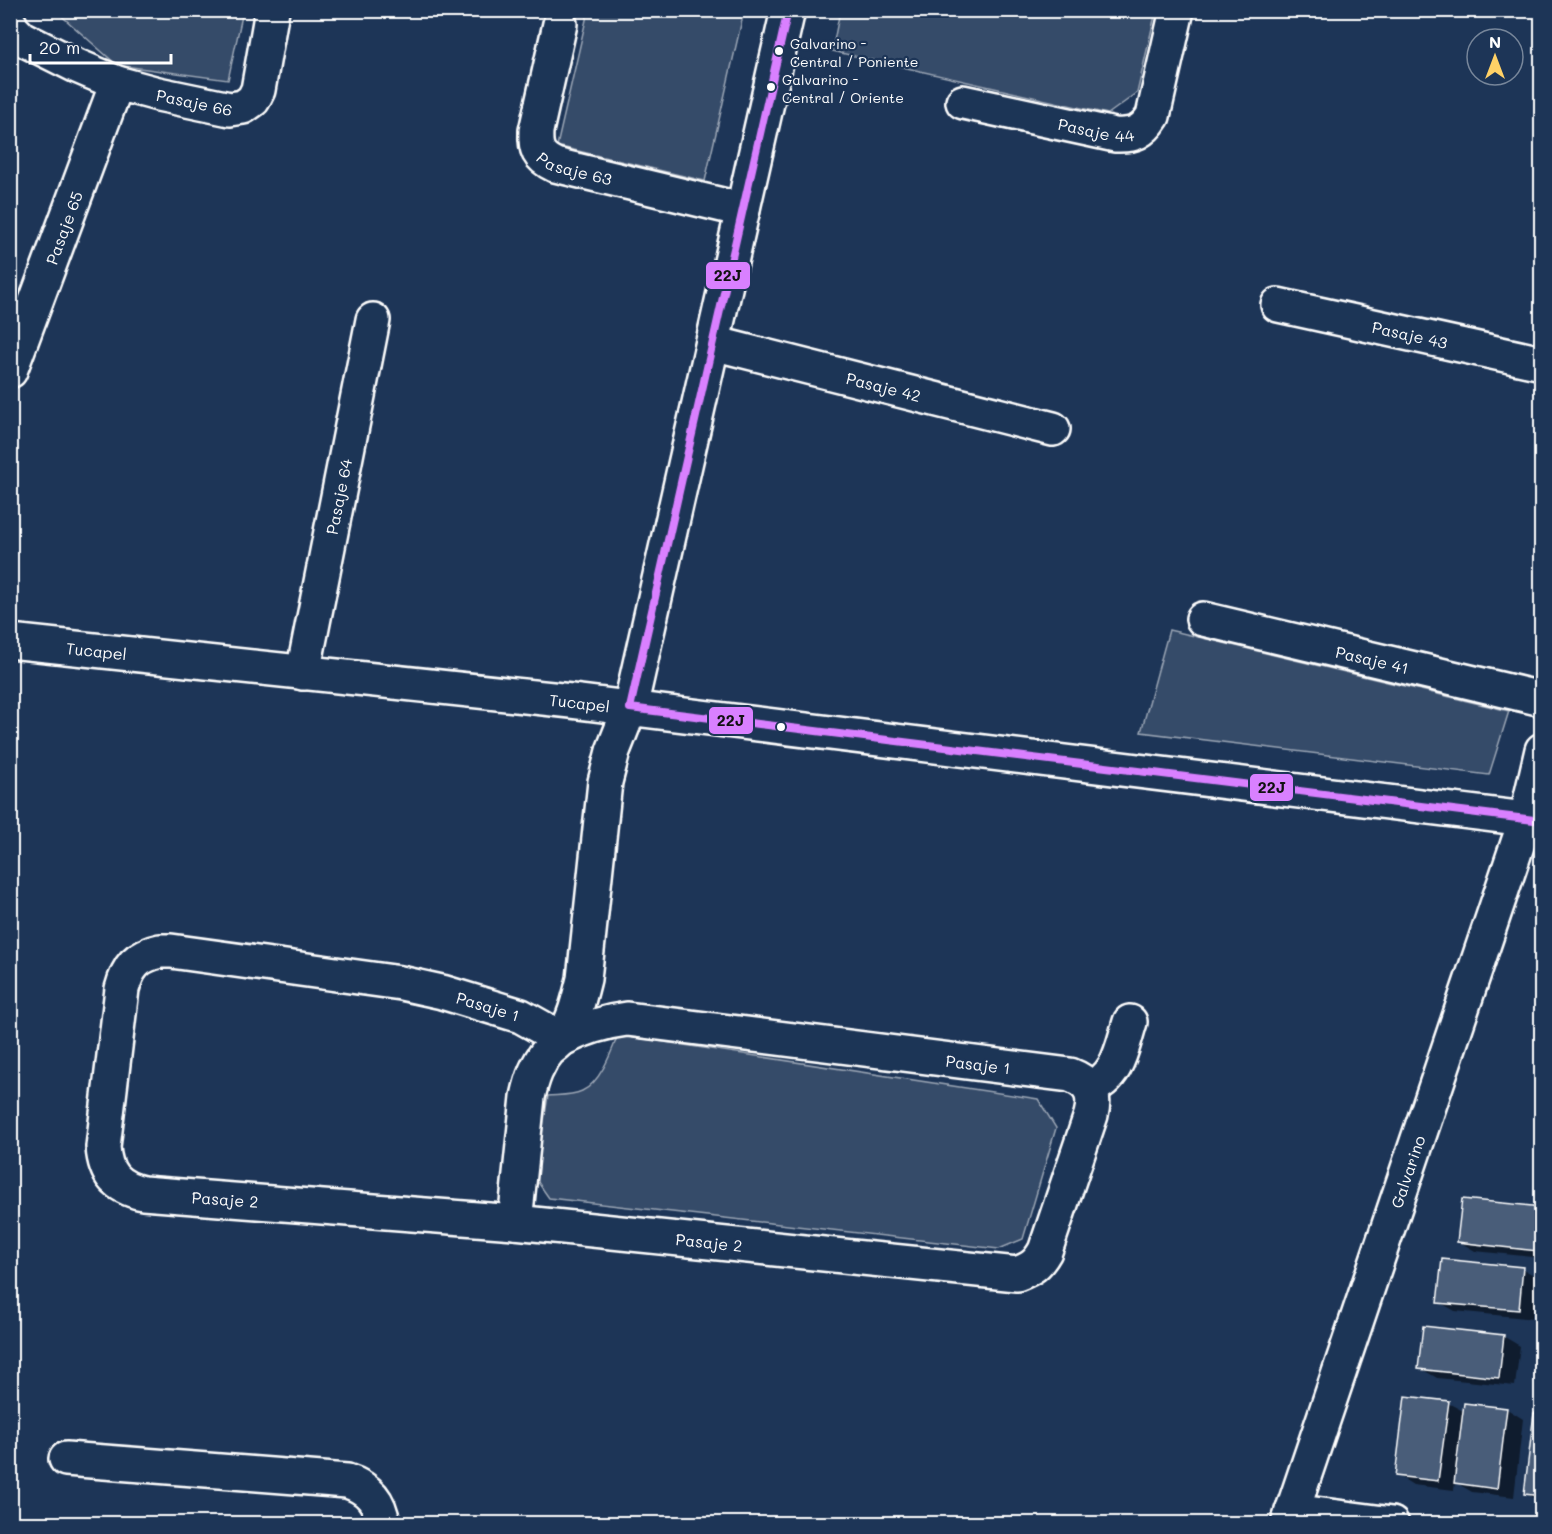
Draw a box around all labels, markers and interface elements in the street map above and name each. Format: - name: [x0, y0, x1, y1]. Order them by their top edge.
- scale bar: [30, 27, 171, 65]
- north arrow: [1465, 27, 1525, 87]
- text: N: [1489, 31, 1501, 52]
- place label: Galvarino - Central / Poniente: [790, 34, 918, 71]
- text: 20 m: [39, 35, 80, 59]
- marker: Galvarino - Central / Poniente: [773, 45, 785, 57]
- place label: Galvarino - Central / Oriente: [782, 70, 904, 107]
- marker: Galvarino - Central / Oriente: [765, 81, 777, 93]
- street label: Pasaje 66: [155, 83, 235, 120]
- street label: Pasaje 44: [1056, 112, 1136, 146]
- street label: Pasaje 63: [533, 147, 614, 189]
- street label: Pasaje 65: [40, 188, 87, 267]
- line badge: 22J: [705, 261, 751, 290]
- text: 22J: [714, 264, 742, 285]
- street label: Pasaje 43: [1370, 315, 1450, 352]
- street label: Pasaje 42: [844, 367, 923, 406]
- street label: Pasaje 64: [320, 456, 356, 536]
- street label: Tucapel: [65, 637, 128, 664]
- street label: Pasaje 41: [1334, 640, 1411, 678]
- street label: Tucapel: [548, 688, 611, 716]
- line badge: 22J: [708, 706, 754, 735]
- text: 22J: [717, 709, 745, 730]
- unlabelled marker: [775, 721, 787, 733]
- line badge: 22J: [1249, 773, 1294, 802]
- text: 22J: [1258, 776, 1286, 797]
- street label: Pasaje 1: [454, 986, 522, 1026]
- street label: Pasaje 1: [944, 1050, 1012, 1078]
- street label: Galvarino: [1385, 1132, 1429, 1211]
- street label: Pasaje 2: [191, 1186, 259, 1212]
- street label: Pasaje 2: [675, 1228, 743, 1256]

